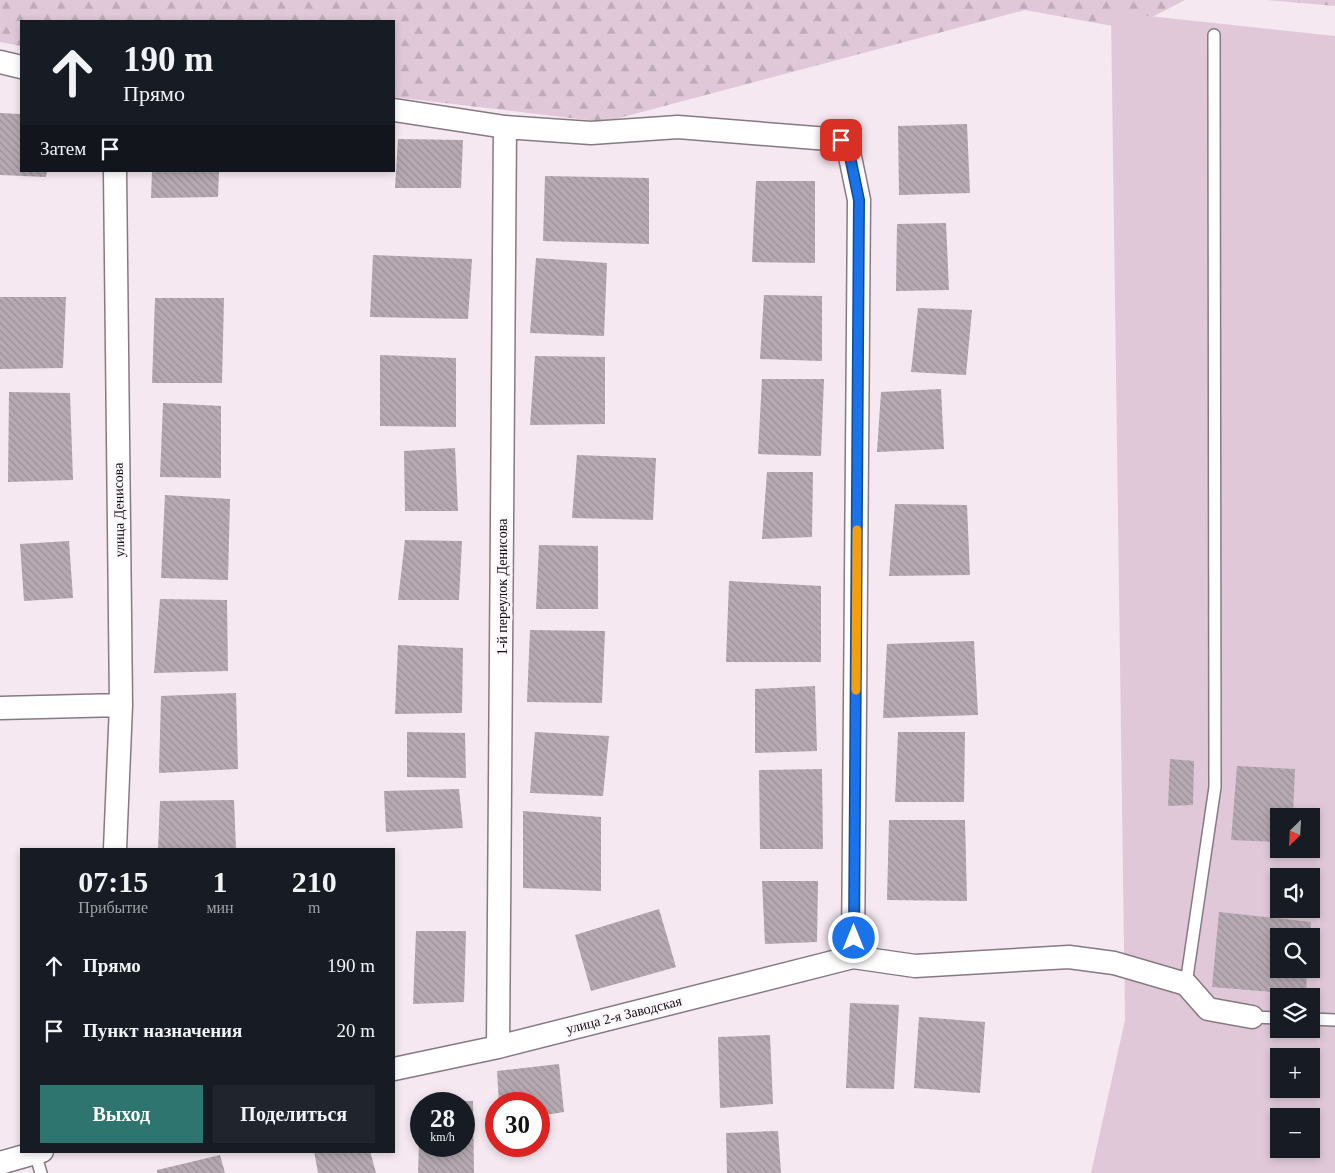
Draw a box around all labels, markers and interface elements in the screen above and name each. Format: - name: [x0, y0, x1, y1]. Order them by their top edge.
- icon: ahead: [40, 40, 105, 105]
- text: 190 m: [123, 40, 213, 79]
- text: Прямо: [123, 81, 185, 106]
- pin: [820, 119, 862, 161]
- icon: arrive: [827, 126, 855, 154]
- icon: arrive: [96, 135, 124, 163]
- text: Затем: [40, 138, 86, 159]
- street label: улица Денисова: [111, 462, 127, 558]
- street label: 1-й переулок Денисова: [495, 518, 510, 655]
- north arrow: [1270, 808, 1320, 858]
- map controls: [1270, 808, 1320, 1158]
- text: 07:15: [78, 865, 148, 898]
- text: 1: [213, 865, 228, 898]
- text: 210: [292, 865, 337, 898]
- button: sound: [1270, 868, 1320, 918]
- text: Прибытие: [78, 899, 148, 916]
- text: мин: [206, 899, 234, 916]
- text: m: [308, 899, 321, 916]
- position arrow: [827, 911, 879, 963]
- button: search: [1270, 928, 1320, 978]
- icon: ahead: [40, 952, 68, 980]
- text: Прямо: [83, 955, 141, 976]
- text: 190 m: [327, 955, 375, 976]
- button: layers: [1270, 988, 1320, 1038]
- street label: улица 2-я Заводская: [565, 993, 684, 1037]
- icon: arrive: [40, 1017, 68, 1045]
- text: Пункт назначения: [83, 1020, 242, 1041]
- text: 20 m: [336, 1020, 375, 1041]
- button: +: [1270, 1048, 1320, 1098]
- button: Выход: [40, 1085, 203, 1143]
- button: Поделиться: [213, 1085, 375, 1143]
- speed limit sign: 30: [485, 1092, 550, 1157]
- text: 28: [430, 1105, 455, 1132]
- button: −: [1270, 1108, 1320, 1158]
- text: km/h: [430, 1130, 455, 1144]

